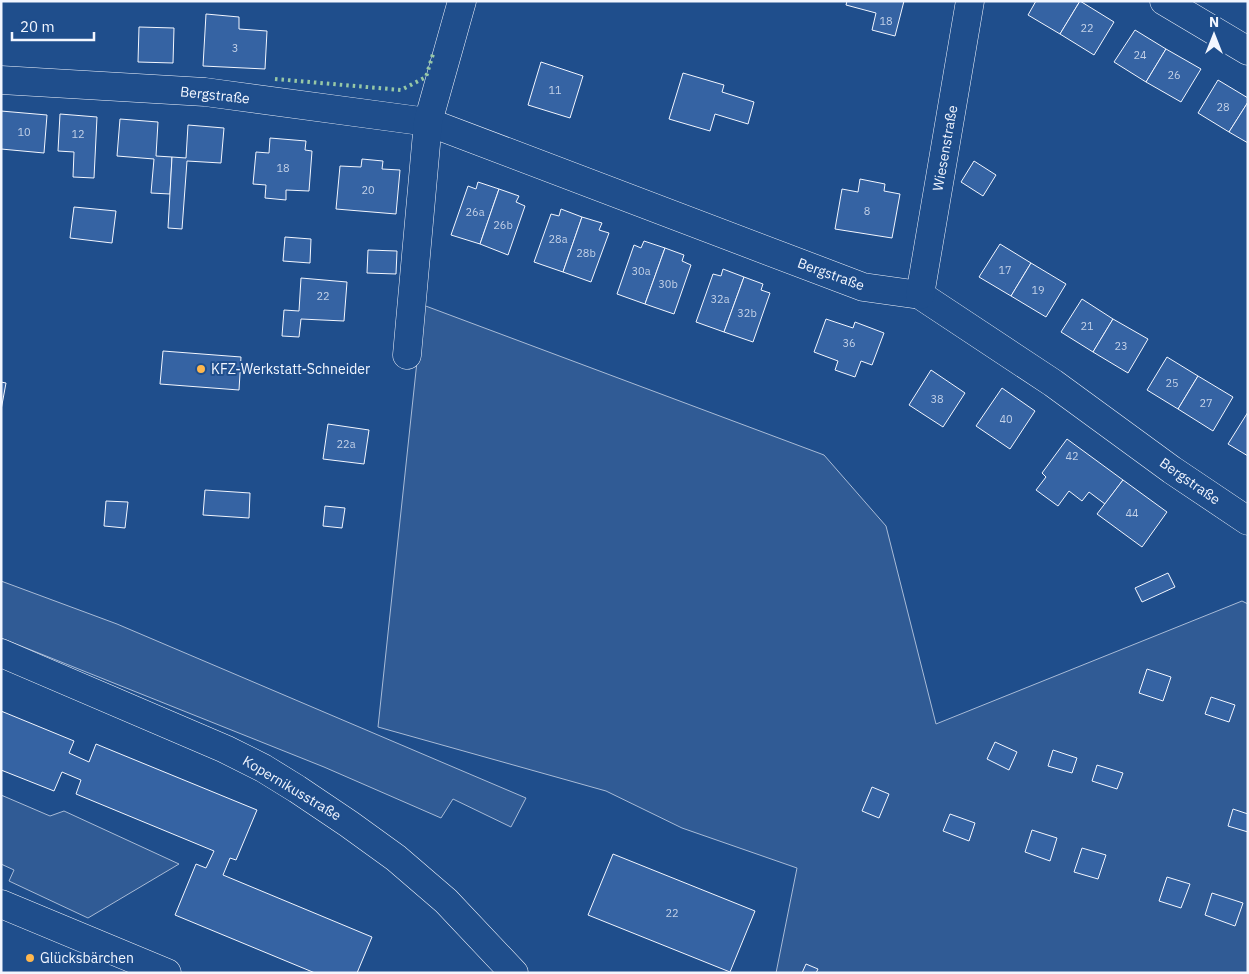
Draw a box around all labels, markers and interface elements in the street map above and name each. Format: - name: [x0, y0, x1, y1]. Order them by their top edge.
- scale bar: [12, 10, 95, 42]
- north arrow: [1189, 10, 1239, 60]
- text: N: [1209, 13, 1219, 31]
- house number: 18: [879, 14, 893, 28]
- text: 20 m: [20, 17, 55, 36]
- house number: 22: [1080, 21, 1094, 35]
- house number: 3: [232, 41, 238, 55]
- house number: 24: [1133, 48, 1147, 62]
- house number: 26: [1167, 68, 1181, 82]
- street label: Bergstraße: [179, 82, 251, 108]
- house number: 11: [548, 83, 562, 97]
- house number: 28: [1216, 100, 1230, 114]
- street label: Wiesenstraße: [929, 103, 961, 192]
- house number: 10: [17, 125, 31, 139]
- house number: 12: [71, 127, 85, 141]
- house number: 18: [276, 161, 290, 175]
- house number: 20: [361, 183, 375, 197]
- house number: 8: [864, 204, 870, 218]
- house number: 26a: [465, 205, 485, 219]
- house number: 26b: [493, 218, 513, 232]
- house number: 28a: [548, 232, 568, 246]
- house number: 28b: [576, 246, 596, 260]
- street label: Bergstraße: [795, 254, 867, 295]
- house number: 17: [998, 263, 1012, 277]
- house number: 30a: [631, 264, 651, 278]
- house number: 30b: [658, 277, 678, 291]
- house number: 19: [1031, 283, 1045, 297]
- house number: 22: [316, 289, 330, 303]
- house number: 32a: [710, 292, 730, 306]
- house number: 32b: [737, 306, 757, 320]
- house number: 21: [1080, 319, 1094, 333]
- house number: 36: [842, 336, 856, 350]
- house number: 23: [1114, 339, 1128, 353]
- place label: KFZ-Werkstatt-Schneider: [211, 360, 370, 378]
- marker: KFZ-Werkstatt-Schneider: [195, 363, 207, 375]
- house number: 25: [1165, 376, 1179, 390]
- house number: 38: [930, 392, 944, 406]
- house number: 27: [1199, 396, 1213, 410]
- house number: 40: [999, 412, 1013, 426]
- house number: 22a: [336, 437, 356, 451]
- house number: 42: [1065, 449, 1079, 463]
- street label: Bergstraße: [1156, 454, 1224, 509]
- house number: 44: [1125, 506, 1139, 520]
- street label: Kopernikusstraße: [240, 752, 345, 825]
- house number: 22: [665, 906, 679, 920]
- place label: Glücksbärchen: [40, 949, 134, 967]
- marker: Glücksbärchen: [24, 952, 36, 964]

